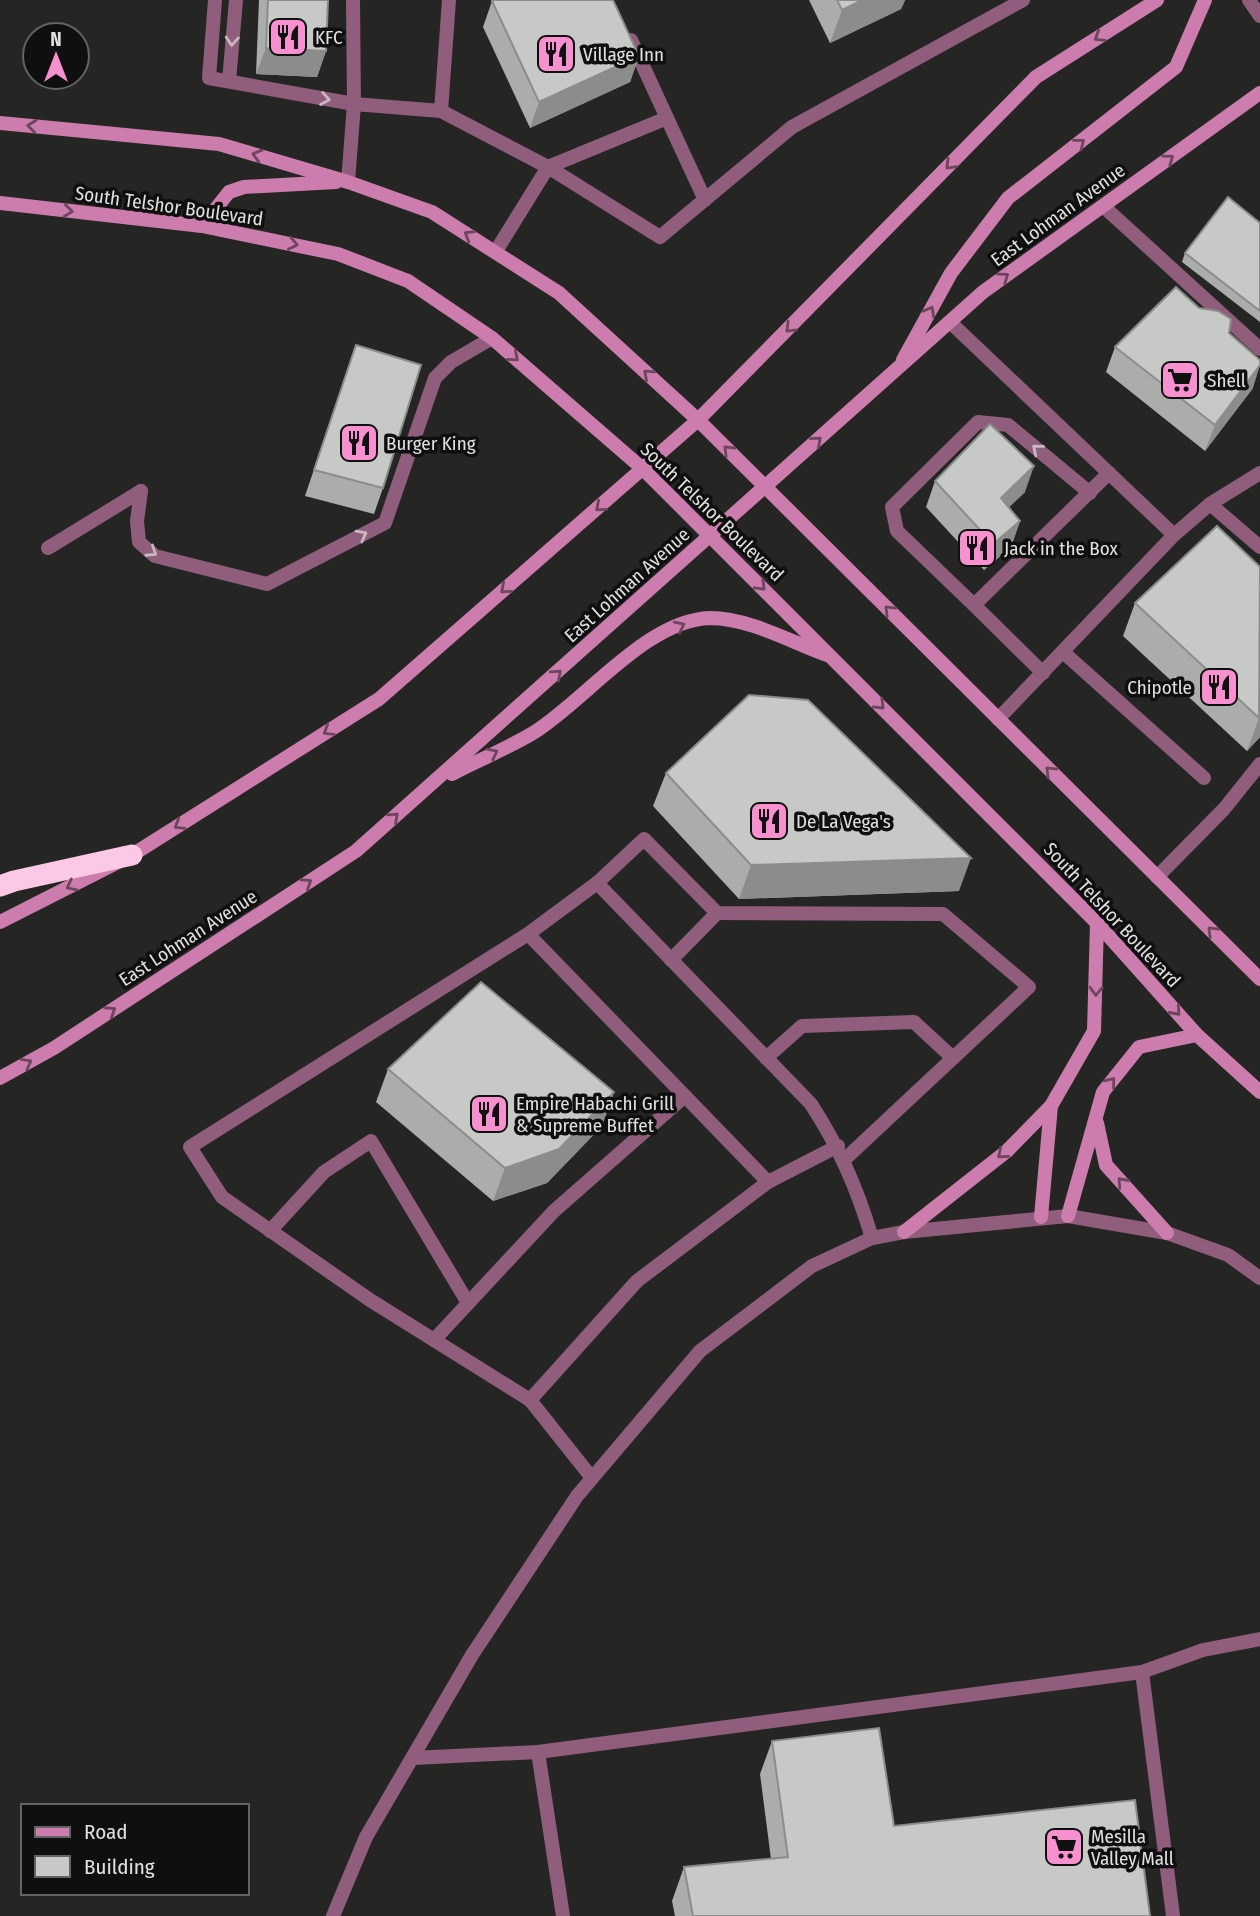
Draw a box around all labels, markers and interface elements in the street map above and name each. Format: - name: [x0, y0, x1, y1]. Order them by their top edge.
- restaurant icon: KFC: [267, 16, 309, 58]
- north arrow: [21, 21, 91, 91]
- place label: KFC: [315, 26, 343, 49]
- text: N: [50, 28, 62, 51]
- one-way arrow: [1094, 28, 1107, 41]
- restaurant icon: Village Inn: [535, 33, 577, 75]
- one-way arrow: [225, 35, 240, 46]
- place label: Village Inn: [583, 43, 664, 66]
- one-way arrow: [319, 90, 331, 105]
- one-way arrow: [26, 119, 38, 134]
- one-way arrow: [1072, 139, 1084, 152]
- one-way arrow: [251, 149, 263, 164]
- one-way arrow: [1161, 155, 1174, 167]
- one-way arrow: [945, 157, 958, 170]
- street label: East Lohman Avenue: [986, 159, 1130, 271]
- street label: South Telshor Boulevard: [73, 181, 265, 231]
- one-way arrow: [62, 203, 74, 218]
- one-way arrow: [464, 230, 477, 243]
- one-way arrow: [287, 236, 299, 251]
- one-way arrow: [996, 273, 1009, 285]
- one-way arrow: [922, 305, 935, 318]
- one-way arrow: [786, 319, 799, 332]
- one-way arrow: [505, 349, 518, 361]
- supermarket icon: Shell: [1159, 359, 1201, 401]
- place label: Shell: [1207, 369, 1246, 392]
- one-way arrow: [643, 370, 656, 383]
- restaurant icon: Burger King: [338, 422, 380, 464]
- place label: Burger King: [386, 432, 476, 455]
- one-way arrow: [808, 437, 821, 450]
- street label: South Telshor Boulevard: [636, 438, 788, 586]
- one-way arrow: [723, 445, 736, 458]
- one-way arrow: [1032, 445, 1044, 458]
- one-way arrow: [595, 499, 608, 511]
- street label: East Lohman Avenue: [560, 523, 694, 647]
- restaurant icon: Jack in the Box: [956, 527, 998, 569]
- one-way arrow: [355, 529, 367, 543]
- place label: Jack in the Box: [1004, 537, 1119, 560]
- one-way arrow: [144, 543, 157, 556]
- one-way arrow: [753, 578, 765, 590]
- one-way arrow: [500, 581, 513, 593]
- one-way arrow: [885, 606, 898, 619]
- one-way arrow: [673, 620, 685, 634]
- restaurant icon: Chipotle: [1198, 666, 1240, 708]
- one-way arrow: [548, 669, 561, 682]
- place label: Chipotle: [1127, 676, 1192, 699]
- one-way arrow: [872, 697, 885, 710]
- one-way arrow: [323, 723, 336, 736]
- one-way arrow: [486, 748, 498, 762]
- one-way arrow: [1046, 766, 1059, 779]
- restaurant icon: De La Vega's: [748, 800, 790, 842]
- place label: De La Vega's: [796, 810, 891, 833]
- one-way arrow: [386, 813, 399, 826]
- one-way arrow: [174, 817, 187, 830]
- street label: South Telshor Boulevard: [1039, 838, 1185, 992]
- one-way arrow: [66, 877, 78, 891]
- one-way arrow: [299, 879, 312, 891]
- street label: East Lohman Avenue: [115, 885, 261, 991]
- one-way arrow: [1207, 927, 1220, 940]
- one-way arrow: [1088, 986, 1103, 997]
- one-way arrow: [1167, 1003, 1180, 1016]
- one-way arrow: [104, 1006, 117, 1019]
- one-way arrow: [20, 1058, 32, 1071]
- one-way arrow: [1103, 1078, 1116, 1090]
- place label: Empire Habachi Grill & Supreme Buffet: [516, 1092, 674, 1137]
- restaurant icon: Empire Habachi Grill & Supreme Buffet: [468, 1093, 510, 1135]
- one-way arrow: [997, 1146, 1010, 1158]
- one-way arrow: [1118, 1177, 1130, 1190]
- legend: [21, 1804, 248, 1895]
- text: Road: [84, 1819, 128, 1845]
- place label: Mesilla Valley Mall: [1091, 1825, 1174, 1870]
- supermarket icon: Mesilla Valley Mall: [1043, 1826, 1085, 1868]
- text: Building: [84, 1854, 155, 1880]

